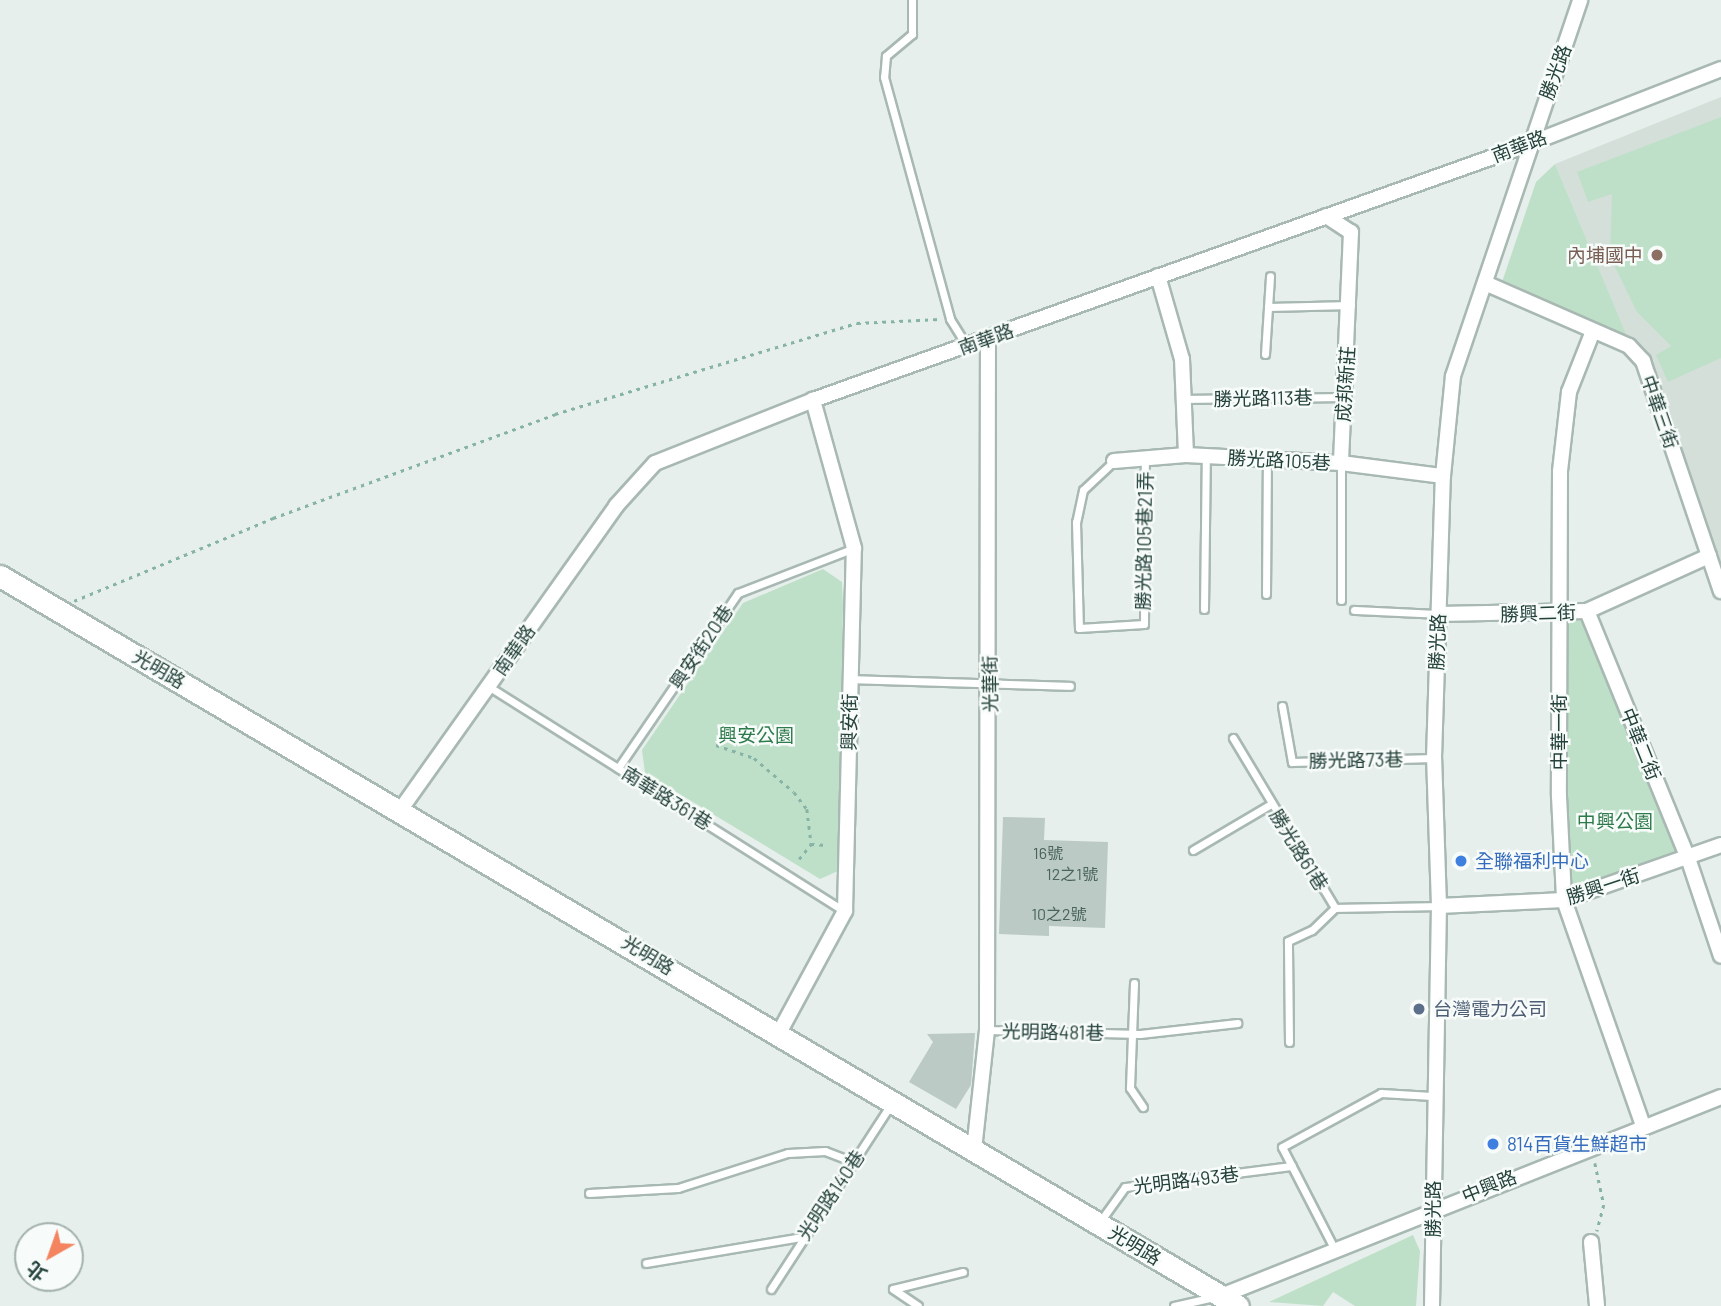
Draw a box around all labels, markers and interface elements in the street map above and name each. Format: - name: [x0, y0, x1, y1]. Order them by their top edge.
- street label: 勝光路: [1535, 41, 1575, 103]
- street label: 南華路: [1488, 125, 1550, 167]
- place label: 內埔國中: [1567, 244, 1643, 266]
- marker: 內埔國中: [1649, 247, 1665, 263]
- street label: 南華路: [955, 319, 1017, 359]
- street label: 成邦新莊: [1331, 345, 1359, 423]
- street label: 中華三街: [1637, 372, 1683, 452]
- street label: 勝光路113巷: [1213, 386, 1313, 410]
- street label: 勝光路105巷: [1227, 446, 1331, 474]
- street label: 勝光路105巷21弄: [1131, 471, 1157, 611]
- street label: 興安街20巷: [664, 600, 738, 694]
- street label: 勝興二街: [1500, 600, 1576, 626]
- street label: 勝光路: [1425, 613, 1449, 671]
- street label: 南華路: [488, 620, 540, 680]
- street label: 光明路: [129, 645, 189, 693]
- street label: 光華街: [978, 655, 1002, 713]
- street label: 興安街: [837, 693, 861, 751]
- street label: 中華一街: [1548, 694, 1570, 770]
- street label: 中華二街: [1616, 704, 1666, 784]
- park label: 興安公園: [718, 724, 794, 746]
- street label: 勝光路73巷: [1308, 748, 1404, 772]
- street label: 南華路361巷: [618, 761, 716, 835]
- street label: 勝光路61巷: [1265, 805, 1333, 895]
- park label: 中興公園: [1577, 810, 1653, 832]
- house number: 16號: [1033, 843, 1063, 863]
- place label: 全聯福利中心: [1475, 850, 1589, 872]
- marker: 全聯福利中心: [1453, 853, 1469, 869]
- street label: 勝興一街: [1563, 863, 1643, 909]
- house number: 12之1號: [1046, 864, 1098, 884]
- house number: 10之2號: [1031, 904, 1087, 924]
- street label: 光明路: [618, 931, 678, 979]
- place label: 台灣電力公司: [1433, 998, 1547, 1020]
- marker: 台灣電力公司: [1411, 1001, 1427, 1017]
- street label: 光明路481巷: [1002, 1020, 1104, 1044]
- place label: 814百貨生鮮超市: [1507, 1133, 1647, 1155]
- marker: 814百貨生鮮超市: [1485, 1136, 1501, 1152]
- street label: 光明路140巷: [793, 1146, 869, 1244]
- street label: 光明路493巷: [1132, 1162, 1240, 1198]
- street label: 中興路: [1458, 1165, 1520, 1207]
- street label: 勝光路: [1422, 1181, 1444, 1237]
- street label: 光明路: [1105, 1221, 1165, 1269]
- north arrow: [14, 1222, 84, 1292]
- text: 北: [22, 1257, 51, 1287]

